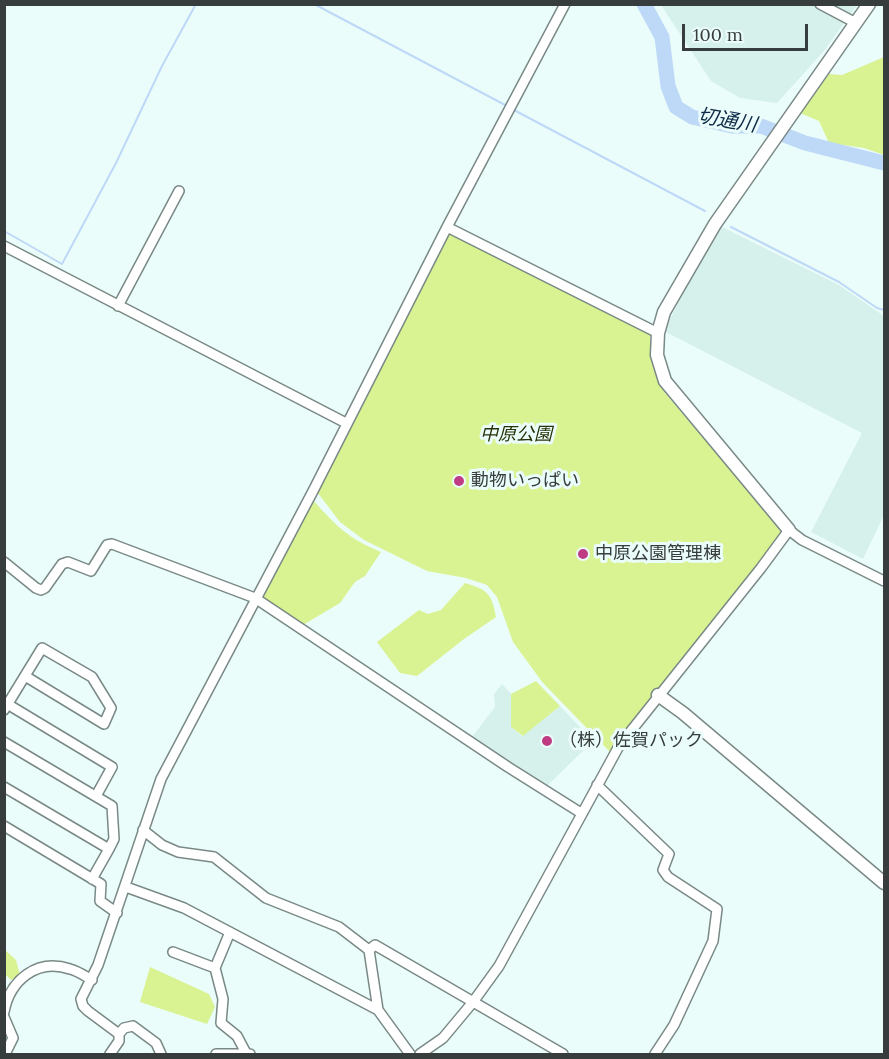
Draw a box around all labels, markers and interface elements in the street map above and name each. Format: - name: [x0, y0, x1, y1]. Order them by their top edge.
- scale bar: [685, 12, 811, 50]
- text: 100 m: [693, 23, 743, 46]
- water label: 切通川: [695, 104, 759, 138]
- park label: 中原公園: [480, 424, 552, 446]
- place label: 動物いっぱい: [471, 470, 579, 492]
- marker: 動物いっぱい: [452, 474, 466, 488]
- place label: 中原公園管理棟: [595, 543, 721, 565]
- marker: 中原公園管理棟: [576, 547, 590, 561]
- place label: （株）佐賀パック: [559, 730, 703, 752]
- marker: （株）佐賀パック: [540, 734, 554, 748]

